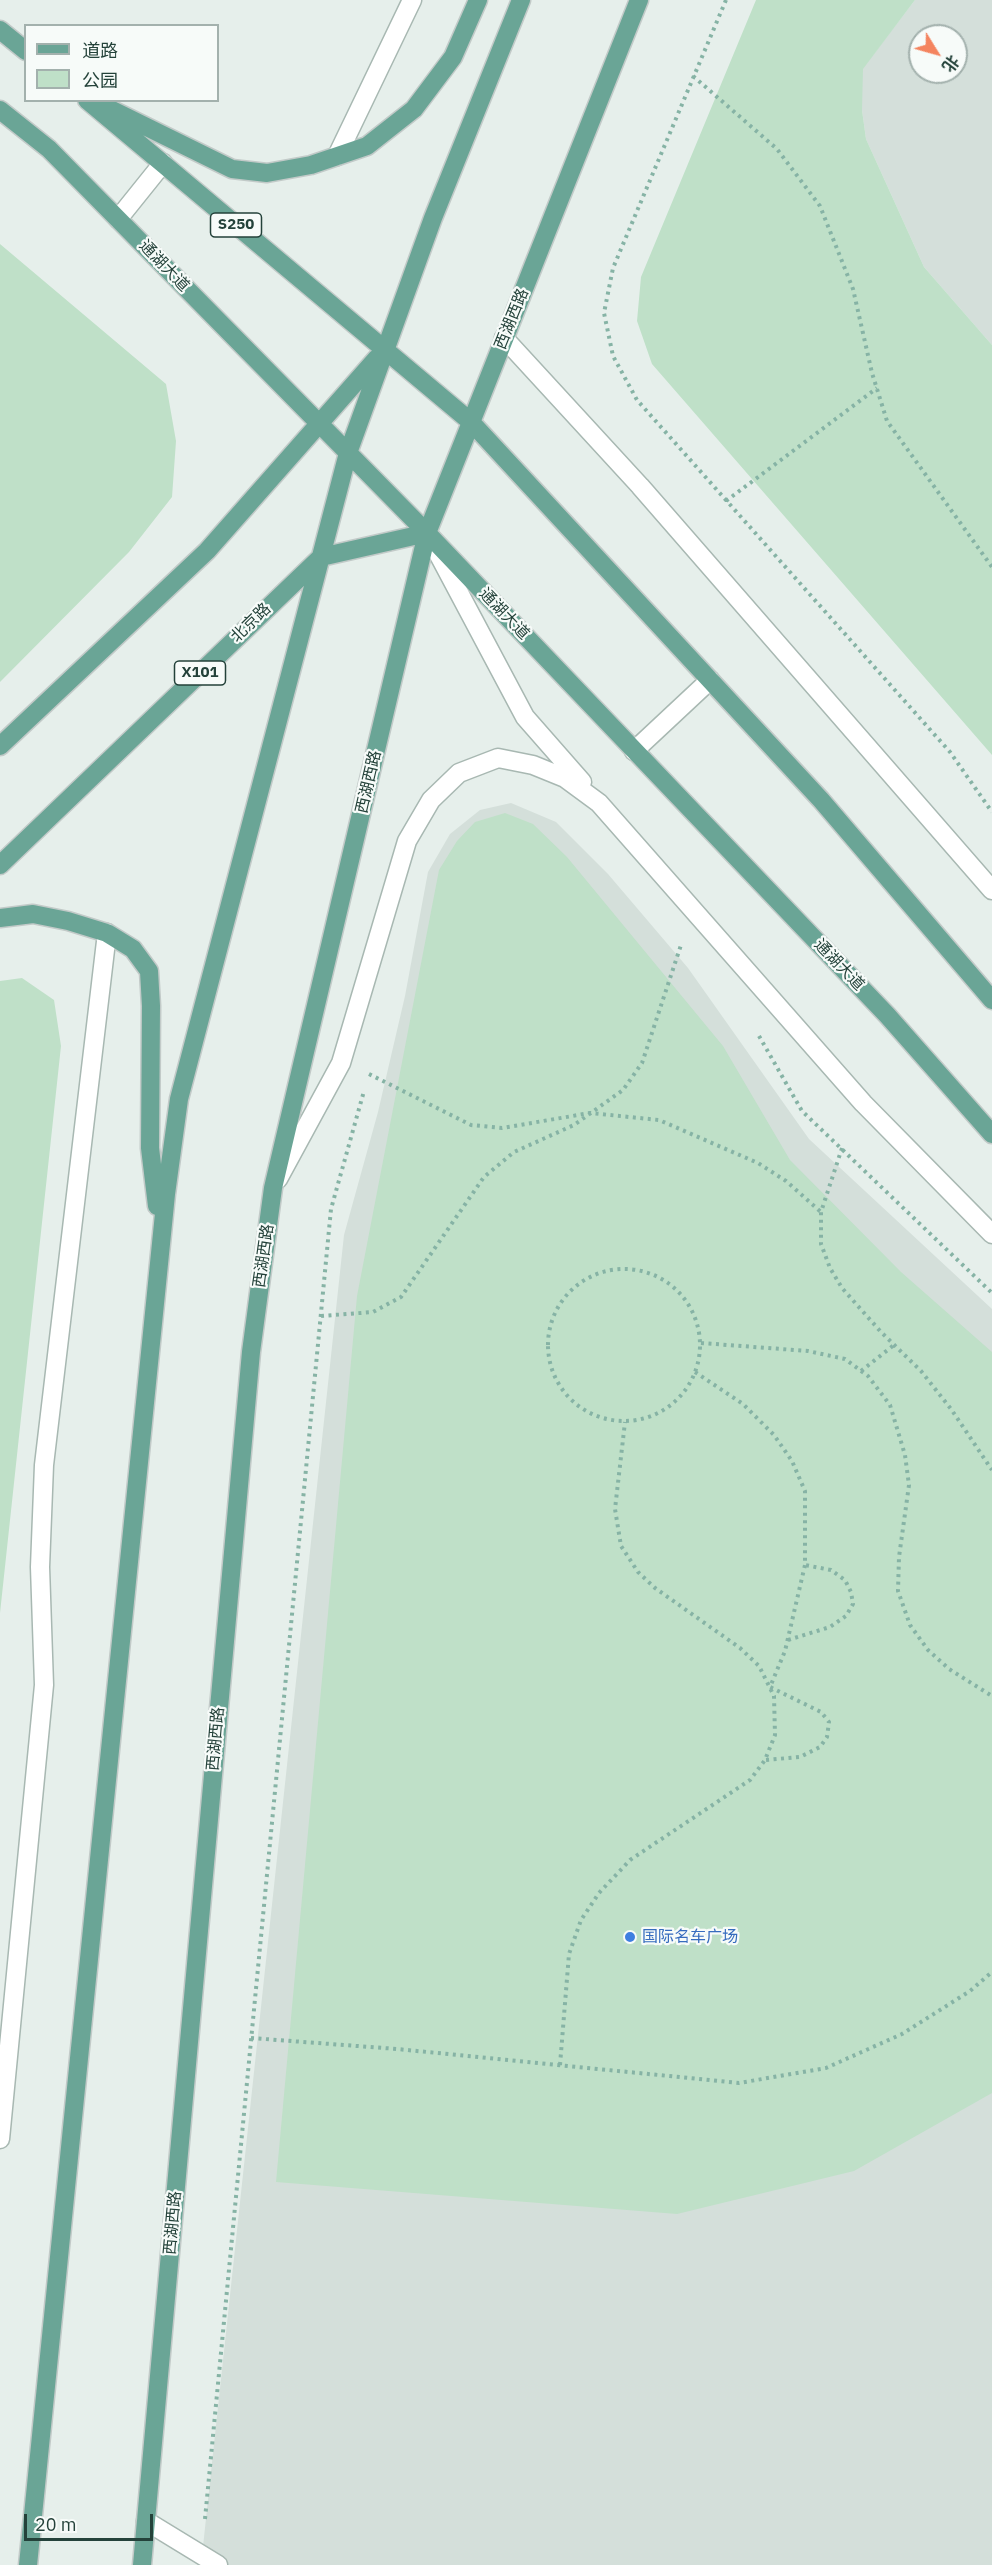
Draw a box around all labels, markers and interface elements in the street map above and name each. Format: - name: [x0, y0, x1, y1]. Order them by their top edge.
- legend: [24, 24, 219, 102]
- north arrow: [908, 24, 968, 84]
- text: 道路: [82, 39, 118, 62]
- text: 北: [938, 51, 964, 76]
- text: 公园: [82, 69, 118, 92]
- road number: S250: [210, 213, 262, 237]
- street label: 通湖大道: [135, 236, 193, 296]
- street label: 西湖西路: [491, 286, 533, 352]
- street label: 通湖大道: [475, 584, 533, 644]
- street label: 北京路: [227, 599, 275, 647]
- road number: X101: [174, 661, 226, 685]
- street label: 西湖西路: [352, 749, 386, 815]
- street label: 通湖大道: [810, 935, 868, 995]
- street label: 西湖西路: [250, 1223, 278, 1289]
- street label: 西湖西路: [204, 1706, 228, 1772]
- place label: 国际名车广场: [642, 1927, 738, 1947]
- marker: 国际名车广场: [623, 1930, 637, 1944]
- street label: 西湖西路: [161, 2190, 185, 2256]
- scale bar: [27, 2502, 156, 2540]
- text: 20 m: [35, 2513, 77, 2536]

